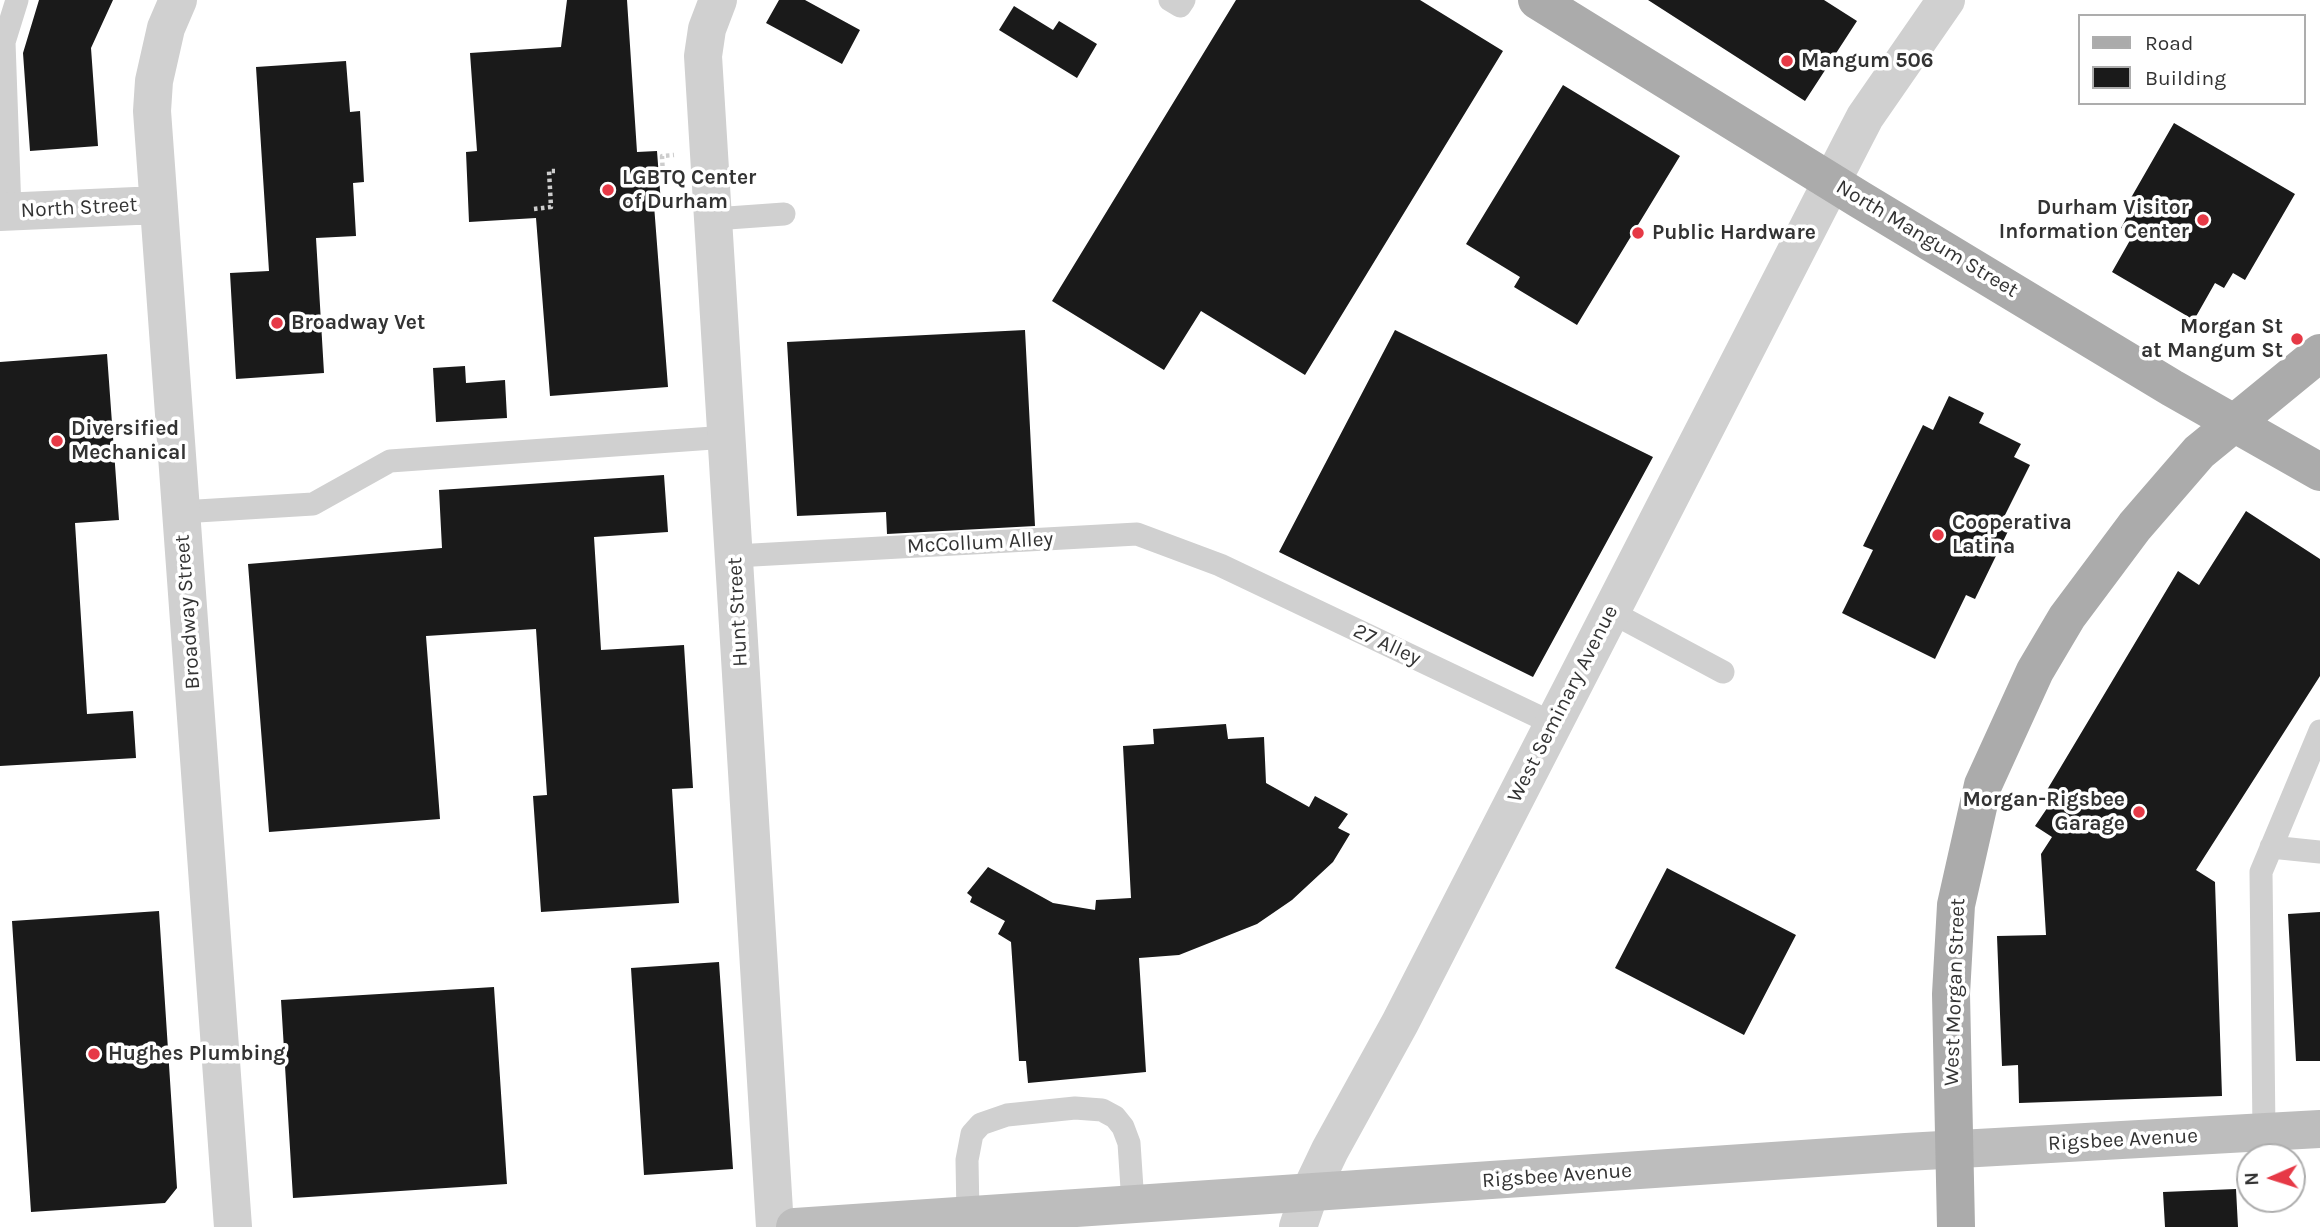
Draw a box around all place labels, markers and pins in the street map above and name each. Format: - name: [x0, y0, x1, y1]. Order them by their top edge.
- place label: Mangum 506: [1801, 48, 1934, 74]
- marker: Mangum 506: [1779, 53, 1795, 69]
- place label: LGBTQ Center of Durham: [622, 165, 756, 215]
- marker: LGBTQ Center of Durham: [600, 182, 616, 198]
- place label: Durham Visitor Information Center: [1999, 195, 2189, 245]
- marker: Durham Visitor Information Center: [2195, 212, 2211, 228]
- place label: Public Hardware: [1652, 220, 1816, 246]
- marker: Public Hardware: [1630, 225, 1646, 241]
- place label: Broadway Vet: [291, 310, 425, 336]
- place label: Morgan St at Mangum St: [2141, 314, 2283, 364]
- marker: Broadway Vet: [269, 315, 285, 331]
- marker: Morgan St at Mangum St: [2289, 331, 2305, 347]
- place label: Diversified Mechanical: [71, 416, 187, 466]
- marker: Diversified Mechanical: [49, 433, 65, 449]
- place label: Cooperativa Latina: [1952, 510, 2072, 560]
- marker: Cooperativa Latina: [1930, 527, 1946, 543]
- place label: Morgan-Rigsbee Garage: [1962, 787, 2125, 837]
- marker: Morgan-Rigsbee Garage: [2131, 804, 2147, 820]
- place label: Hughes Plumbing: [108, 1041, 286, 1067]
- marker: Hughes Plumbing: [86, 1046, 102, 1062]

